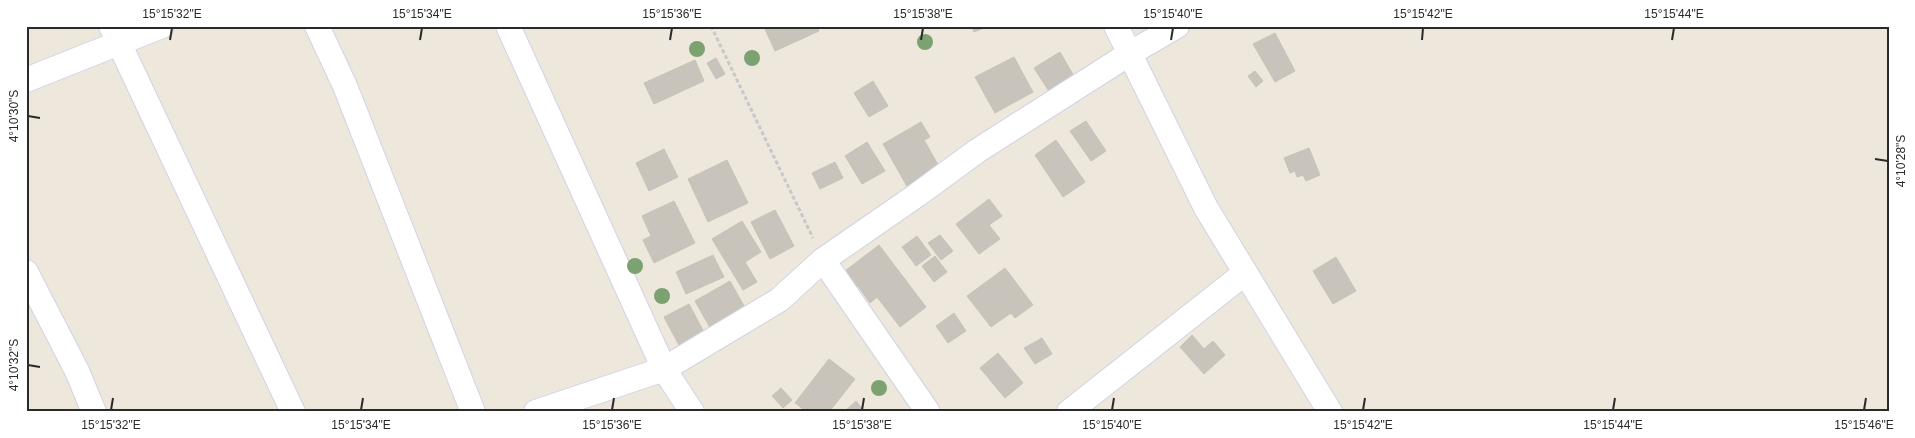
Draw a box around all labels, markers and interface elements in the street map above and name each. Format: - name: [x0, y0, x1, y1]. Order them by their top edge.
- text: 15°15'32"E: [142, 7, 202, 21]
- text: 15°15'34"E: [392, 7, 452, 21]
- text: 15°15'36"E: [642, 7, 702, 21]
- text: 15°15'38"E: [893, 7, 953, 21]
- text: 15°15'40"E: [1143, 7, 1203, 21]
- text: 15°15'42"E: [1393, 7, 1453, 21]
- text: 15°15'44"E: [1644, 7, 1704, 21]
- text: 4°10'30"S: [7, 90, 21, 142]
- text: 4°10'28"S: [1894, 135, 1908, 187]
- text: 4°10'32"S: [7, 339, 21, 391]
- text: 15°15'32"E: [81, 418, 141, 432]
- text: 15°15'34"E: [331, 418, 391, 432]
- text: 15°15'36"E: [582, 418, 642, 432]
- text: 15°15'38"E: [832, 418, 892, 432]
- text: 15°15'40"E: [1082, 418, 1142, 432]
- text: 15°15'42"E: [1333, 418, 1393, 432]
- text: 15°15'44"E: [1583, 418, 1643, 432]
- text: 15°15'46"E: [1834, 418, 1894, 432]

